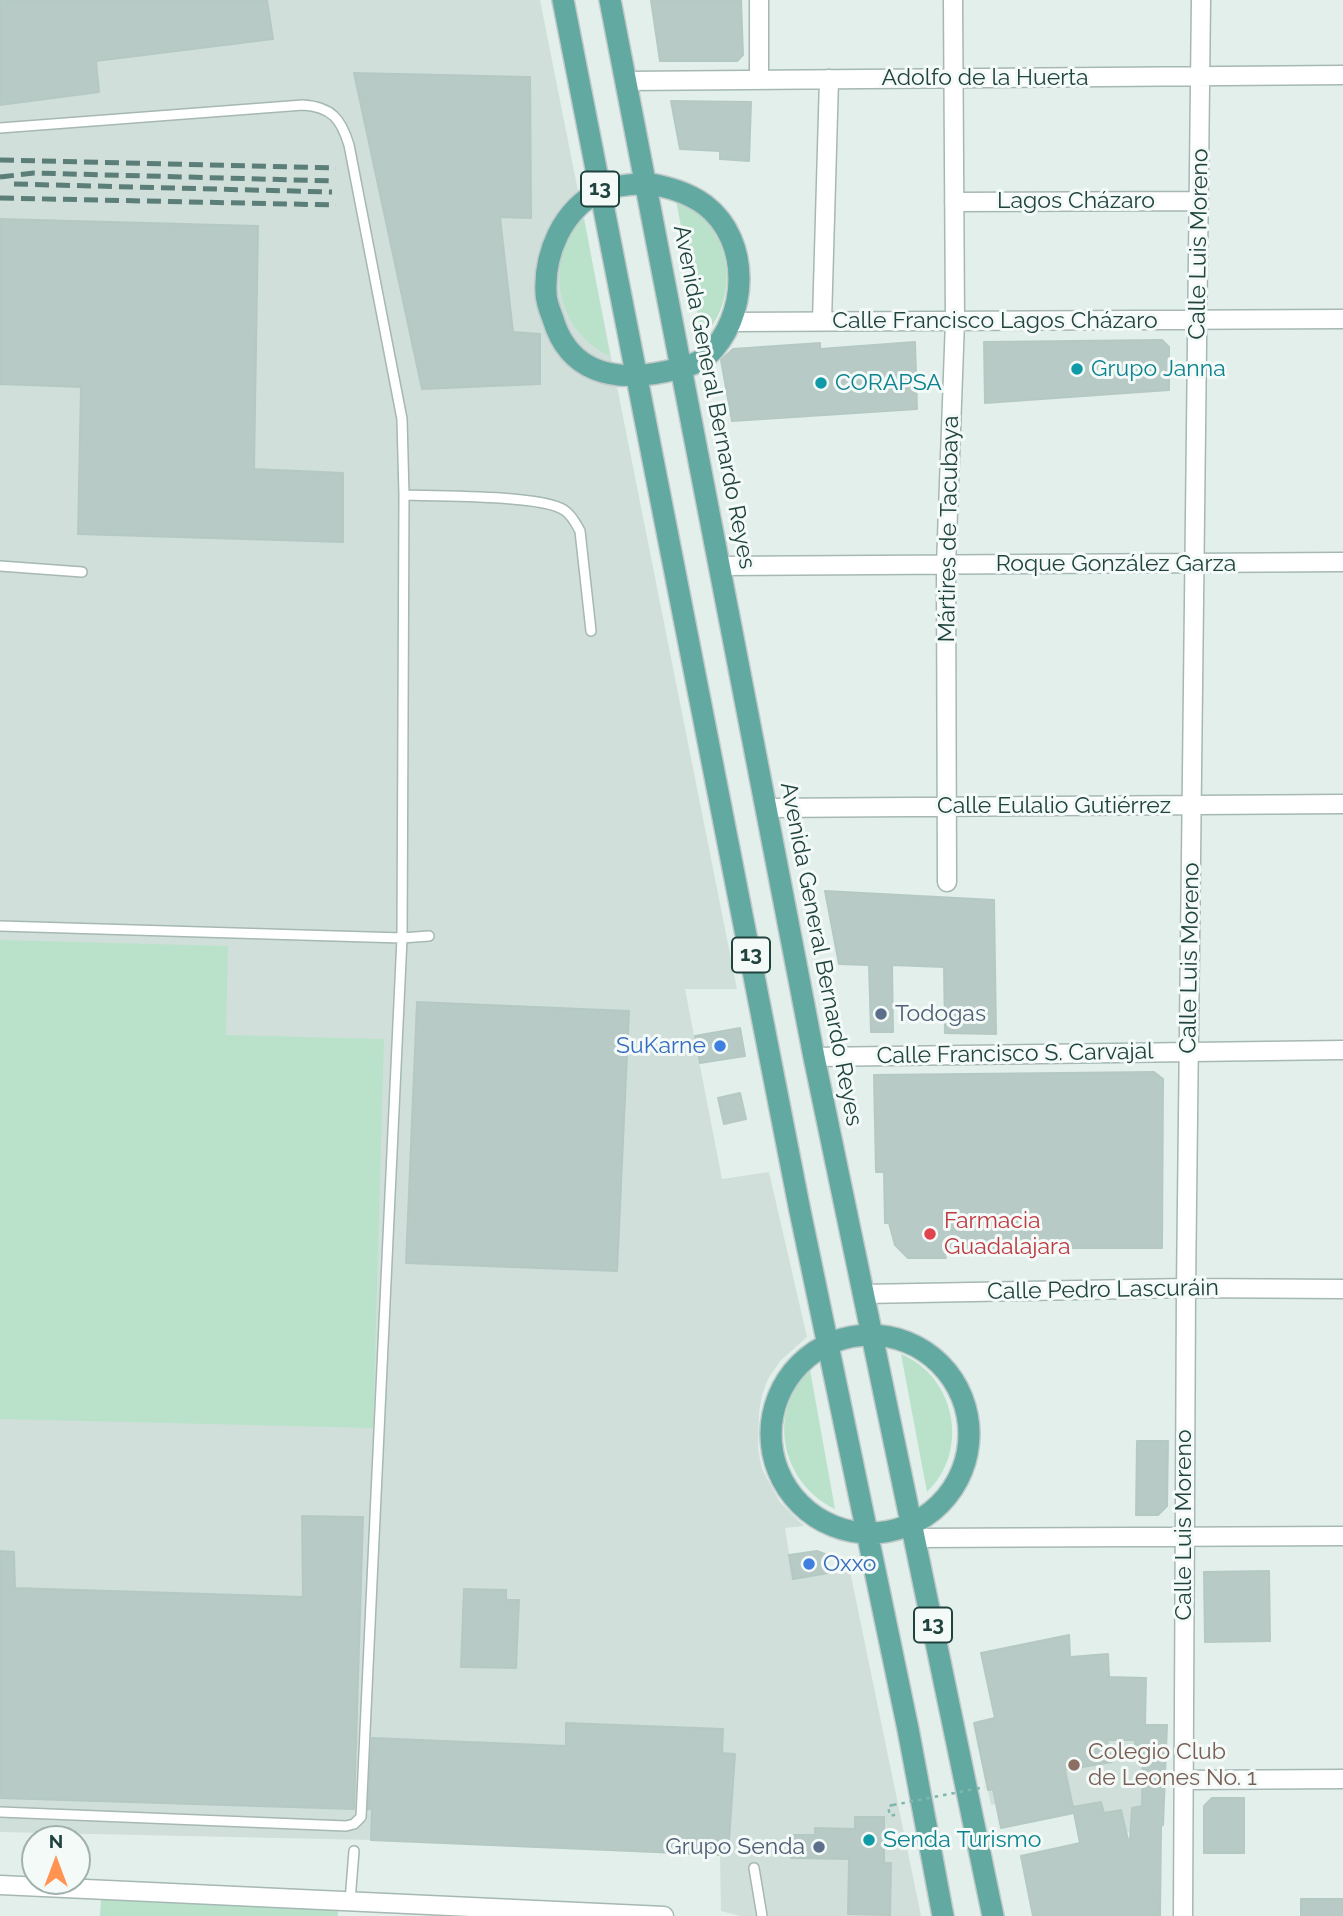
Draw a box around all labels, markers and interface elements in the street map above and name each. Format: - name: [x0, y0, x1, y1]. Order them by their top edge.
- street label: Adolfo de la Huerta: [882, 64, 1088, 92]
- street label: Calle Luis Moreno: [1184, 148, 1214, 340]
- road number: 13: [581, 172, 619, 206]
- street label: Lagos Cházaro: [997, 187, 1155, 215]
- street label: Avenida General Bernardo Reyes: [667, 223, 761, 571]
- street label: Calle Francisco Lagos Cházaro: [832, 307, 1158, 335]
- place label: Grupo Janna: [1091, 355, 1226, 383]
- marker: Grupo Janna: [1069, 361, 1085, 377]
- place label: CORAPSA: [835, 369, 942, 397]
- marker: CORAPSA: [813, 375, 829, 391]
- street label: Mártires de Tacubaya: [933, 415, 965, 643]
- street label: Roque González Garza: [996, 550, 1236, 578]
- street label: Avenida General Bernardo Reyes: [774, 780, 868, 1128]
- street label: Calle Eulalio Gutiérrez: [937, 792, 1171, 820]
- street label: Calle Luis Moreno: [1175, 862, 1205, 1054]
- road number: 13: [732, 937, 770, 972]
- place label: Todogas: [895, 1000, 986, 1028]
- marker: Todogas: [873, 1006, 889, 1022]
- place label: SuKarne: [616, 1032, 706, 1060]
- marker: SuKarne: [712, 1038, 728, 1054]
- street label: Calle Francisco S. Carvajal: [876, 1038, 1154, 1070]
- place label: Farmacia Guadalajara: [944, 1207, 1071, 1261]
- marker: Farmacia Guadalajara: [922, 1226, 938, 1242]
- street label: Calle Pedro Lascuráin: [987, 1274, 1219, 1306]
- street label: Calle Luis Moreno: [1170, 1429, 1198, 1621]
- place label: Oxxo: [823, 1550, 876, 1578]
- marker: Oxxo: [801, 1556, 817, 1572]
- road number: 13: [914, 1608, 952, 1642]
- place label: Colegio Club de Leones No. 1: [1088, 1738, 1257, 1792]
- marker: Colegio Club de Leones No. 1: [1066, 1757, 1082, 1773]
- north arrow: [21, 1825, 91, 1895]
- place label: Senda Turismo: [883, 1826, 1041, 1854]
- text: N: [49, 1830, 63, 1852]
- marker: Senda Turismo: [861, 1832, 877, 1848]
- place label: Grupo Senda: [665, 1833, 805, 1861]
- marker: Grupo Senda: [811, 1839, 827, 1855]

